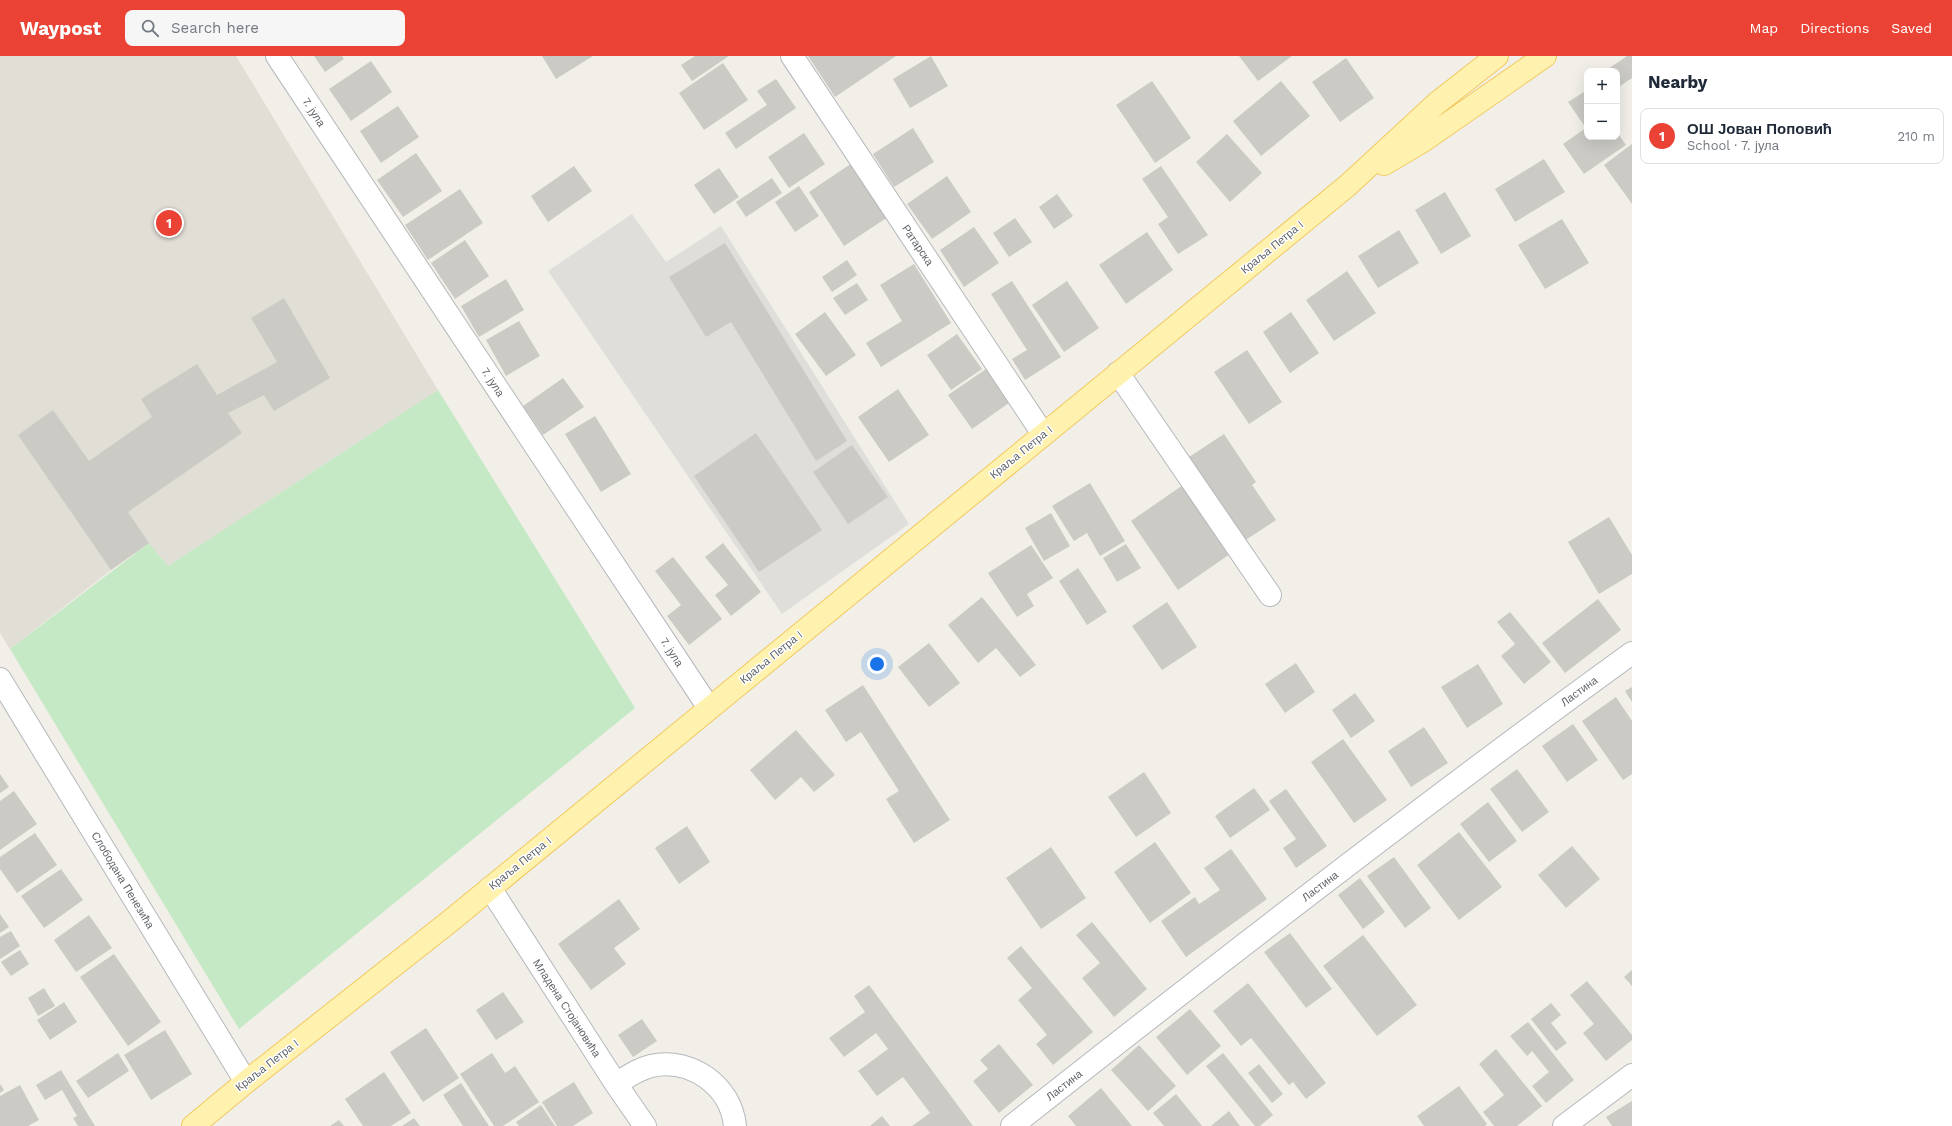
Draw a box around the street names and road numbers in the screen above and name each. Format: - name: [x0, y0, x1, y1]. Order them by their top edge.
- street label: 7. јула: [299, 95, 328, 130]
- street label: Краља Петра I: [1239, 218, 1306, 276]
- street label: Ратарска: [899, 222, 937, 269]
- street label: 7. јула: [478, 365, 507, 400]
- street label: Краља Петра I: [988, 423, 1055, 481]
- street label: Краља Петра I: [738, 628, 805, 686]
- street label: 7. јула: [657, 635, 686, 670]
- street label: Ластина: [1558, 673, 1601, 709]
- street label: Слободана Пенезића: [88, 829, 157, 932]
- street label: Краља Петра I: [487, 834, 554, 892]
- street label: Ластина: [1300, 868, 1342, 904]
- street label: Младена Стојановића: [530, 957, 604, 1060]
- street label: Краља Петра I: [233, 1037, 301, 1094]
- street label: Ластина: [1044, 1067, 1086, 1104]

